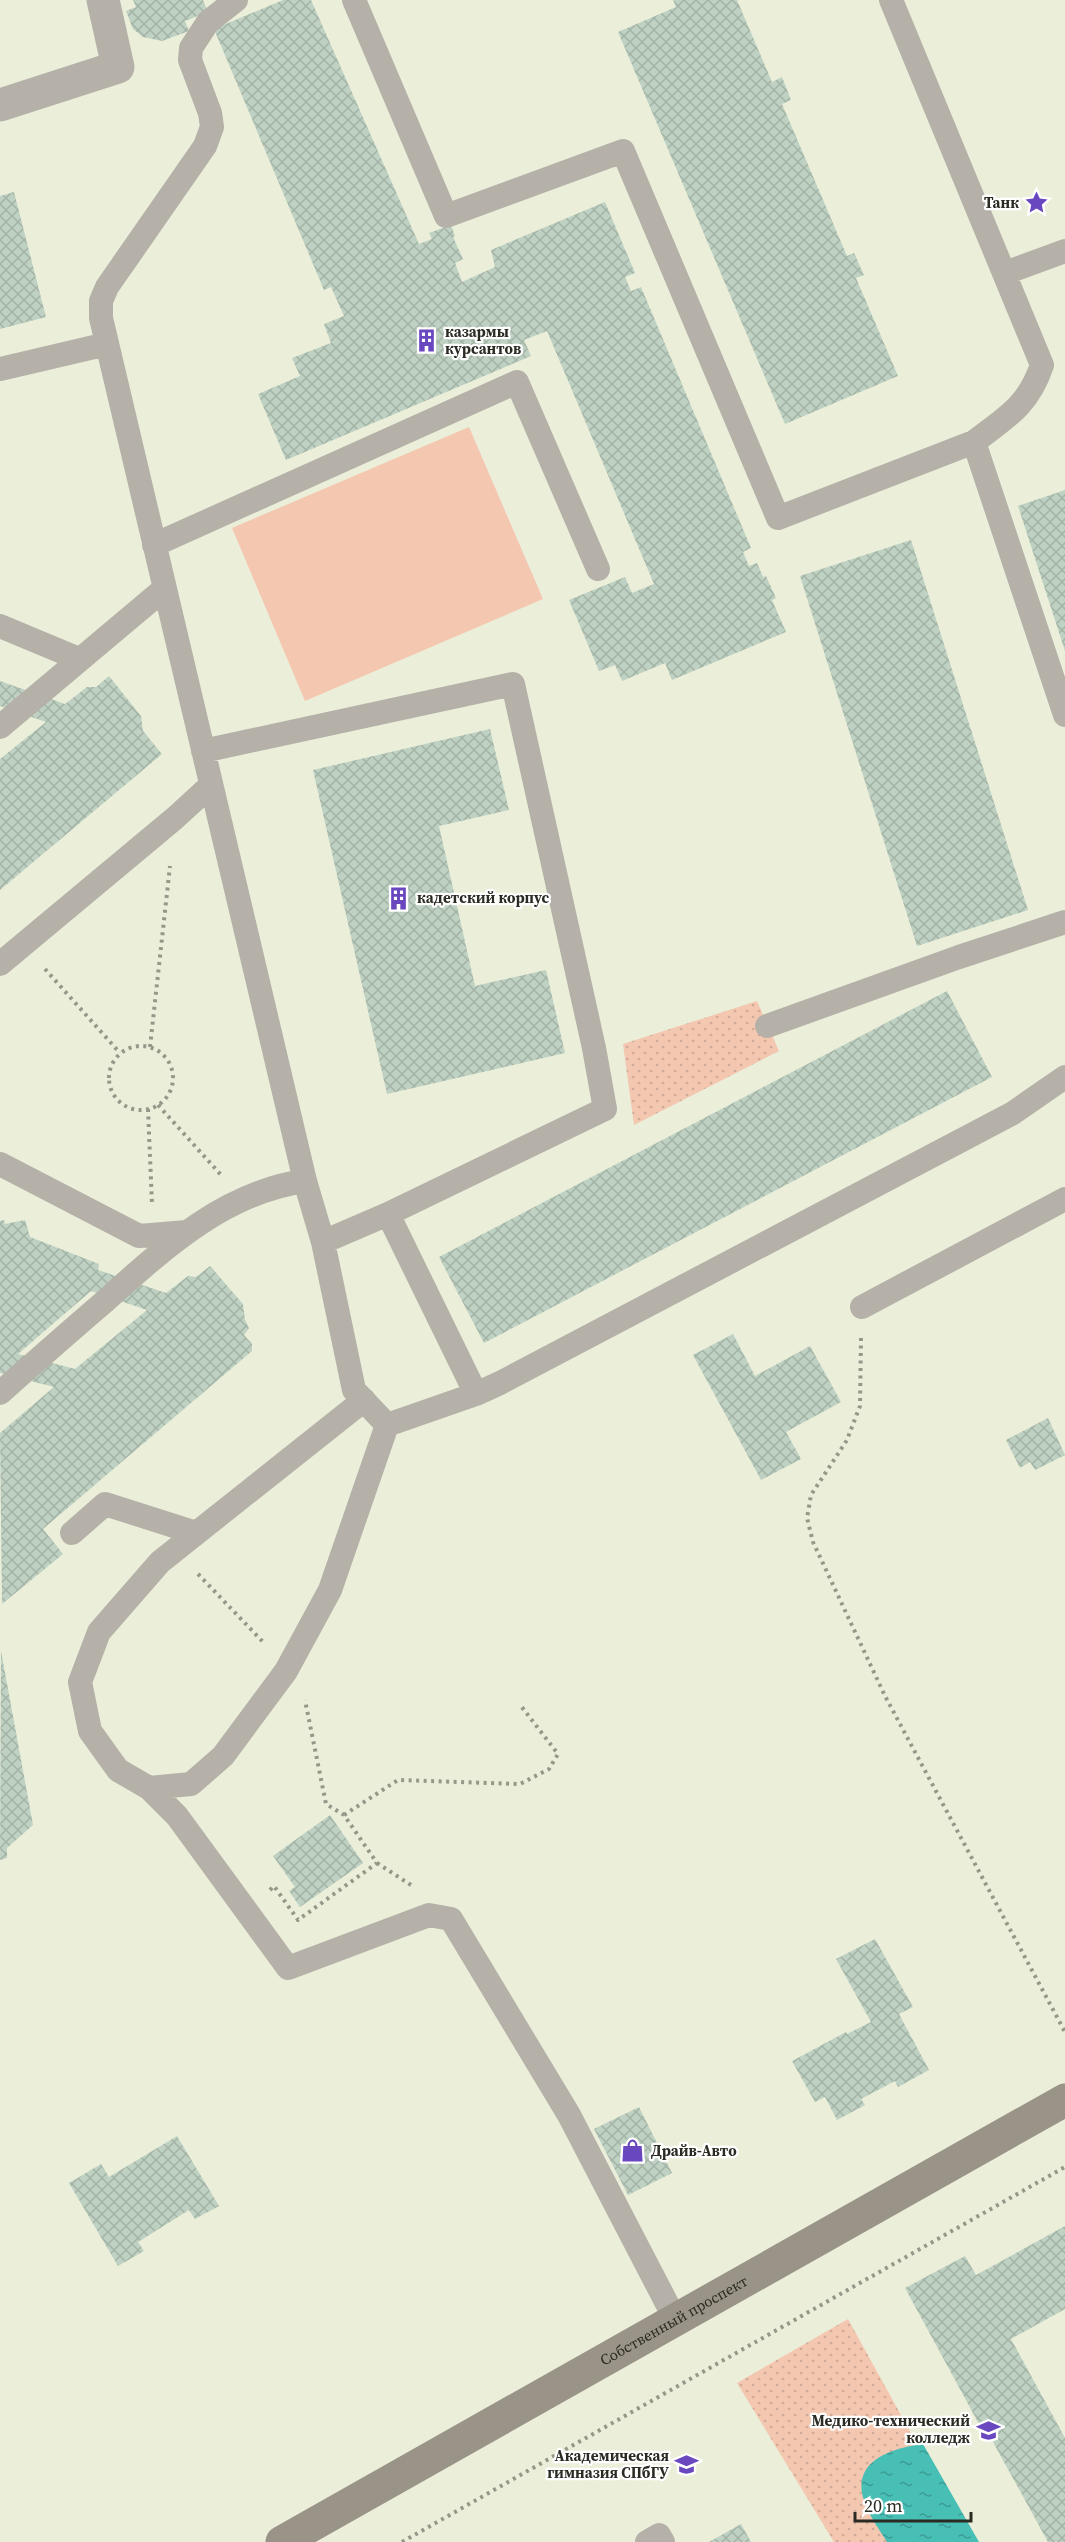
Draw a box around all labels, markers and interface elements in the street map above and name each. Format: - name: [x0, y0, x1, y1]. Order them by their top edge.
- place icon: Танк: [1024, 190, 1050, 216]
- place label: Танк: [984, 192, 1019, 213]
- place label: казармы курсантов: [445, 321, 521, 359]
- building icon: казармы курсантов: [414, 328, 440, 354]
- building icon: кадетский корпус: [386, 885, 412, 911]
- place label: кадетский корпус: [417, 887, 550, 908]
- shop icon: Драйв-Авто: [620, 2138, 646, 2164]
- place label: Драйв-Авто: [651, 2140, 737, 2161]
- street label: Собственный проспект: [596, 2270, 751, 2370]
- place label: Медико-технический колледж: [812, 2410, 971, 2448]
- school or university icon: Медико-технический колледж: [975, 2417, 1001, 2443]
- place label: Академическая гимназия СПбГУ: [547, 2445, 669, 2483]
- school or university icon: Академическая гимназия СПбГУ: [674, 2452, 700, 2478]
- scale bar: [855, 2485, 970, 2523]
- text: 20 m: [864, 2493, 902, 2518]

